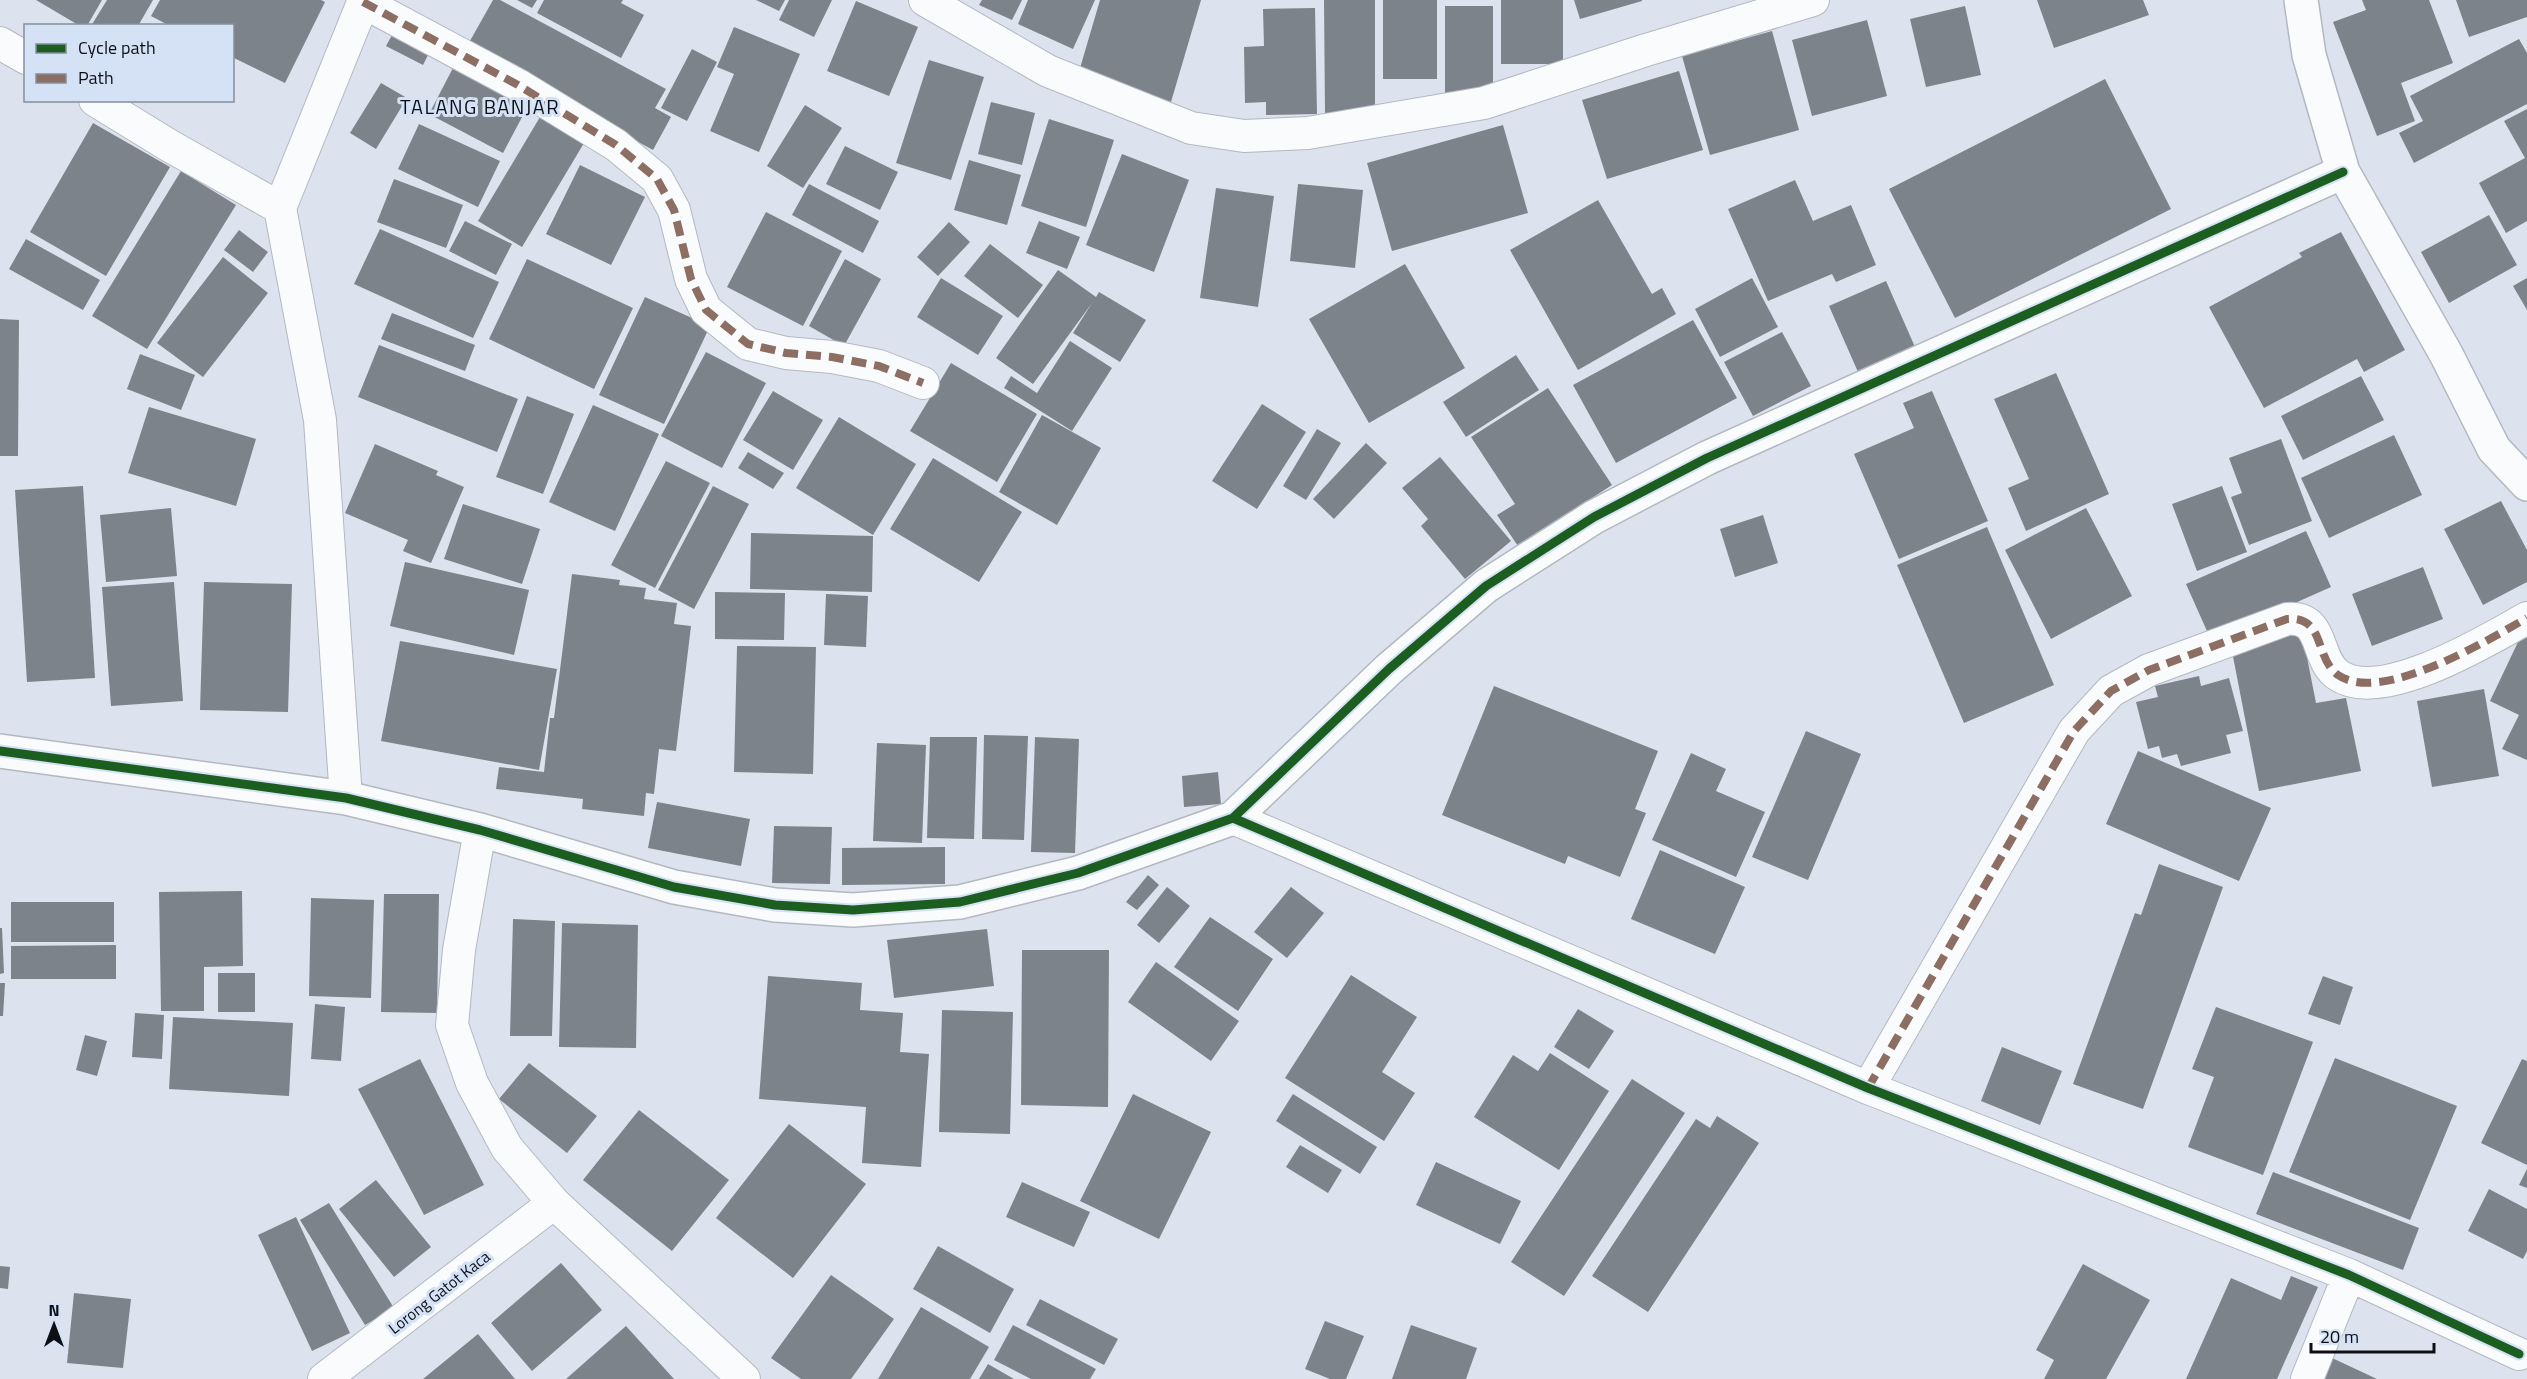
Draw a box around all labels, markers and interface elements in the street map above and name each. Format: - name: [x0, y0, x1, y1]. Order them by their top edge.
- legend: [24, 24, 234, 102]
- text: Cycle path: [78, 34, 156, 61]
- text: Path: [78, 64, 114, 91]
- district label: TALANG BANJAR: [400, 91, 560, 122]
- street label: Lorong Gatot Kaca: [383, 1245, 495, 1339]
- north arrow: [24, 1295, 84, 1355]
- text: N: [48, 1298, 60, 1322]
- scale bar: [2311, 1316, 2434, 1354]
- text: 20 m: [2320, 1323, 2359, 1350]

